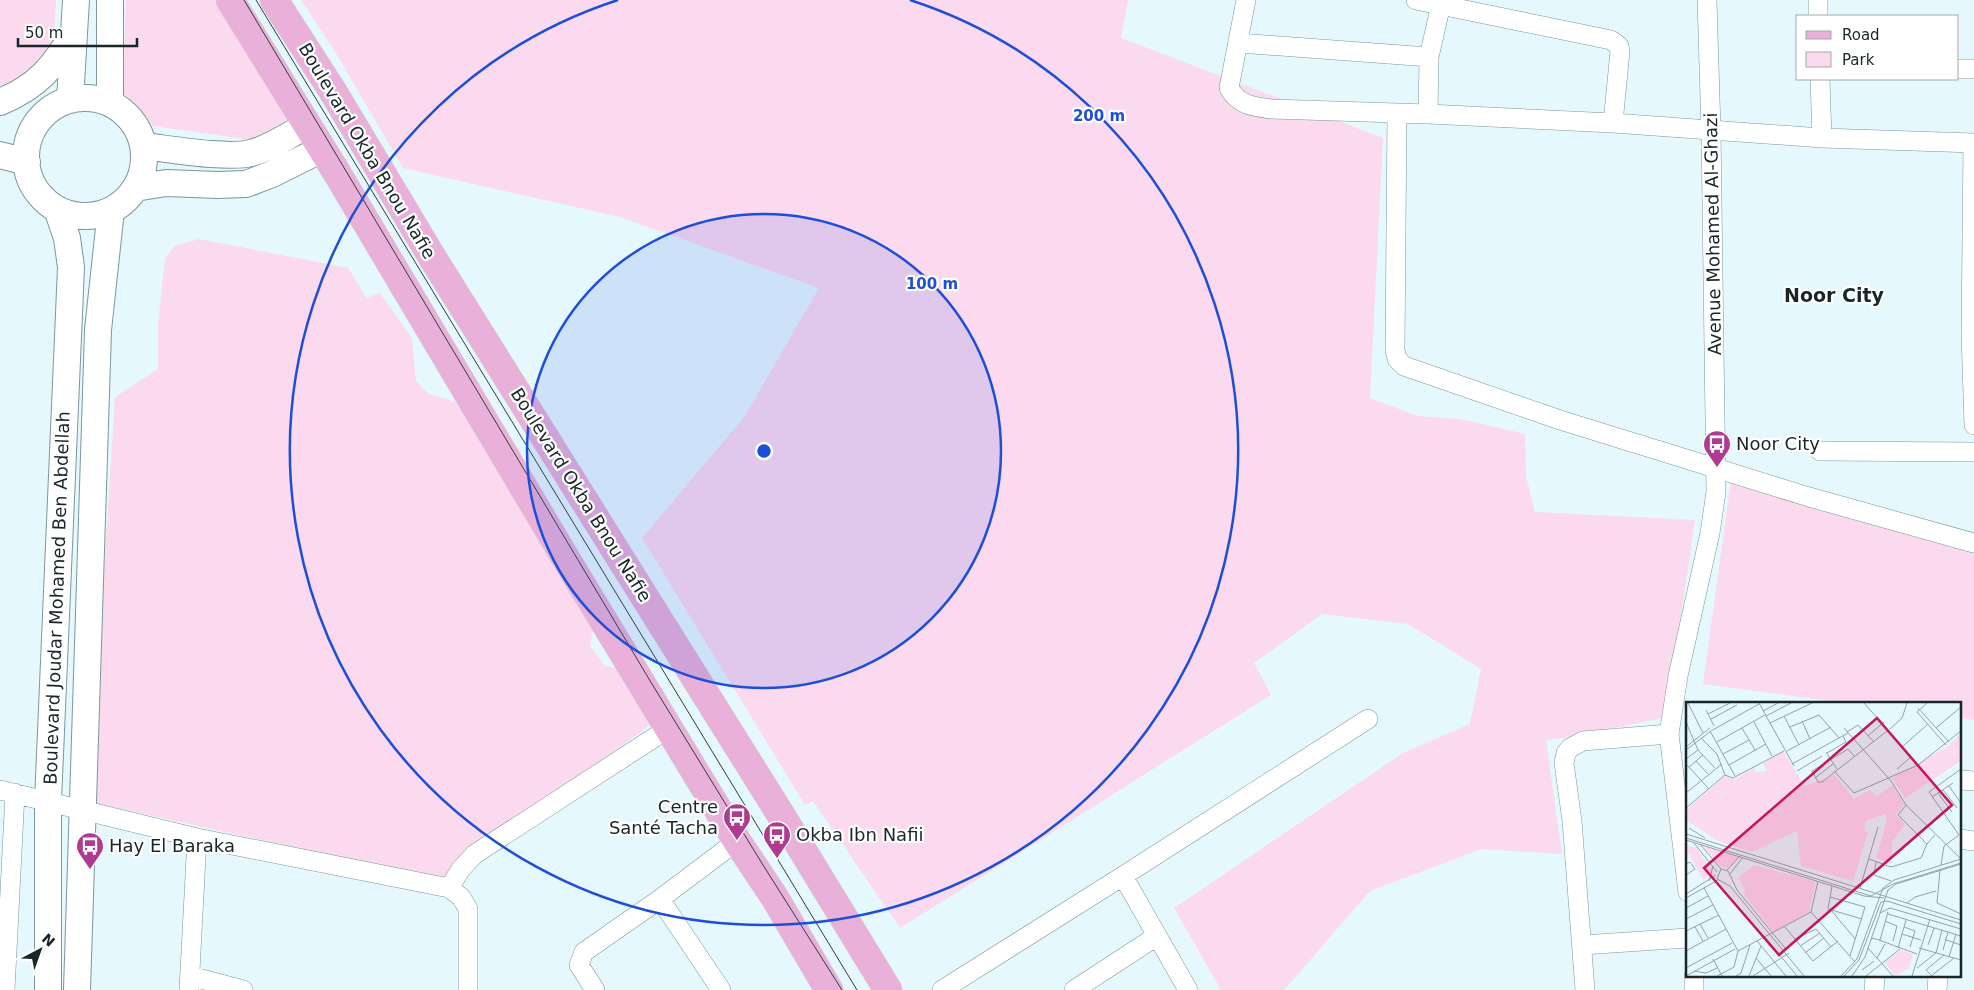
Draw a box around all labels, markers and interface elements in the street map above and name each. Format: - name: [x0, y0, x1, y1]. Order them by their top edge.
- scale bar: [18, 15, 136, 47]
- legend: [1796, 15, 1959, 80]
- text: 50 m: [25, 24, 63, 42]
- text: Road: [1842, 26, 1880, 44]
- street label: Boulevard Okba Bnou Nafie: [294, 39, 440, 263]
- text: Park: [1842, 51, 1875, 69]
- text: 200 m: [1073, 107, 1125, 125]
- street label: Avenue Mohamed Al-Ghazi: [1700, 113, 1725, 355]
- text: 100 m: [906, 275, 958, 293]
- district label: Noor City: [1784, 284, 1885, 306]
- street label: Boulevard Okba Bnou Nafie: [507, 384, 656, 606]
- street label: Boulevard Joudar Mohamed Ben Abdellah: [39, 411, 74, 785]
- bus stop icon: Noor City: [1702, 429, 1732, 468]
- place label: Noor City: [1736, 433, 1820, 454]
- centre of rings: [755, 442, 773, 460]
- inset map: [1686, 702, 1962, 978]
- place label: Centre Santé Tacha: [609, 796, 718, 838]
- bus stop icon: Centre Santé Tacha: [722, 802, 752, 841]
- bus stop icon: Okba Ibn Nafii: [762, 820, 792, 859]
- place label: Okba Ibn Nafii: [796, 824, 923, 845]
- bus stop icon: Hay El Baraka: [75, 831, 105, 870]
- place label: Hay El Baraka: [109, 835, 235, 856]
- north arrow: [15, 925, 65, 975]
- text: N: [39, 930, 58, 950]

